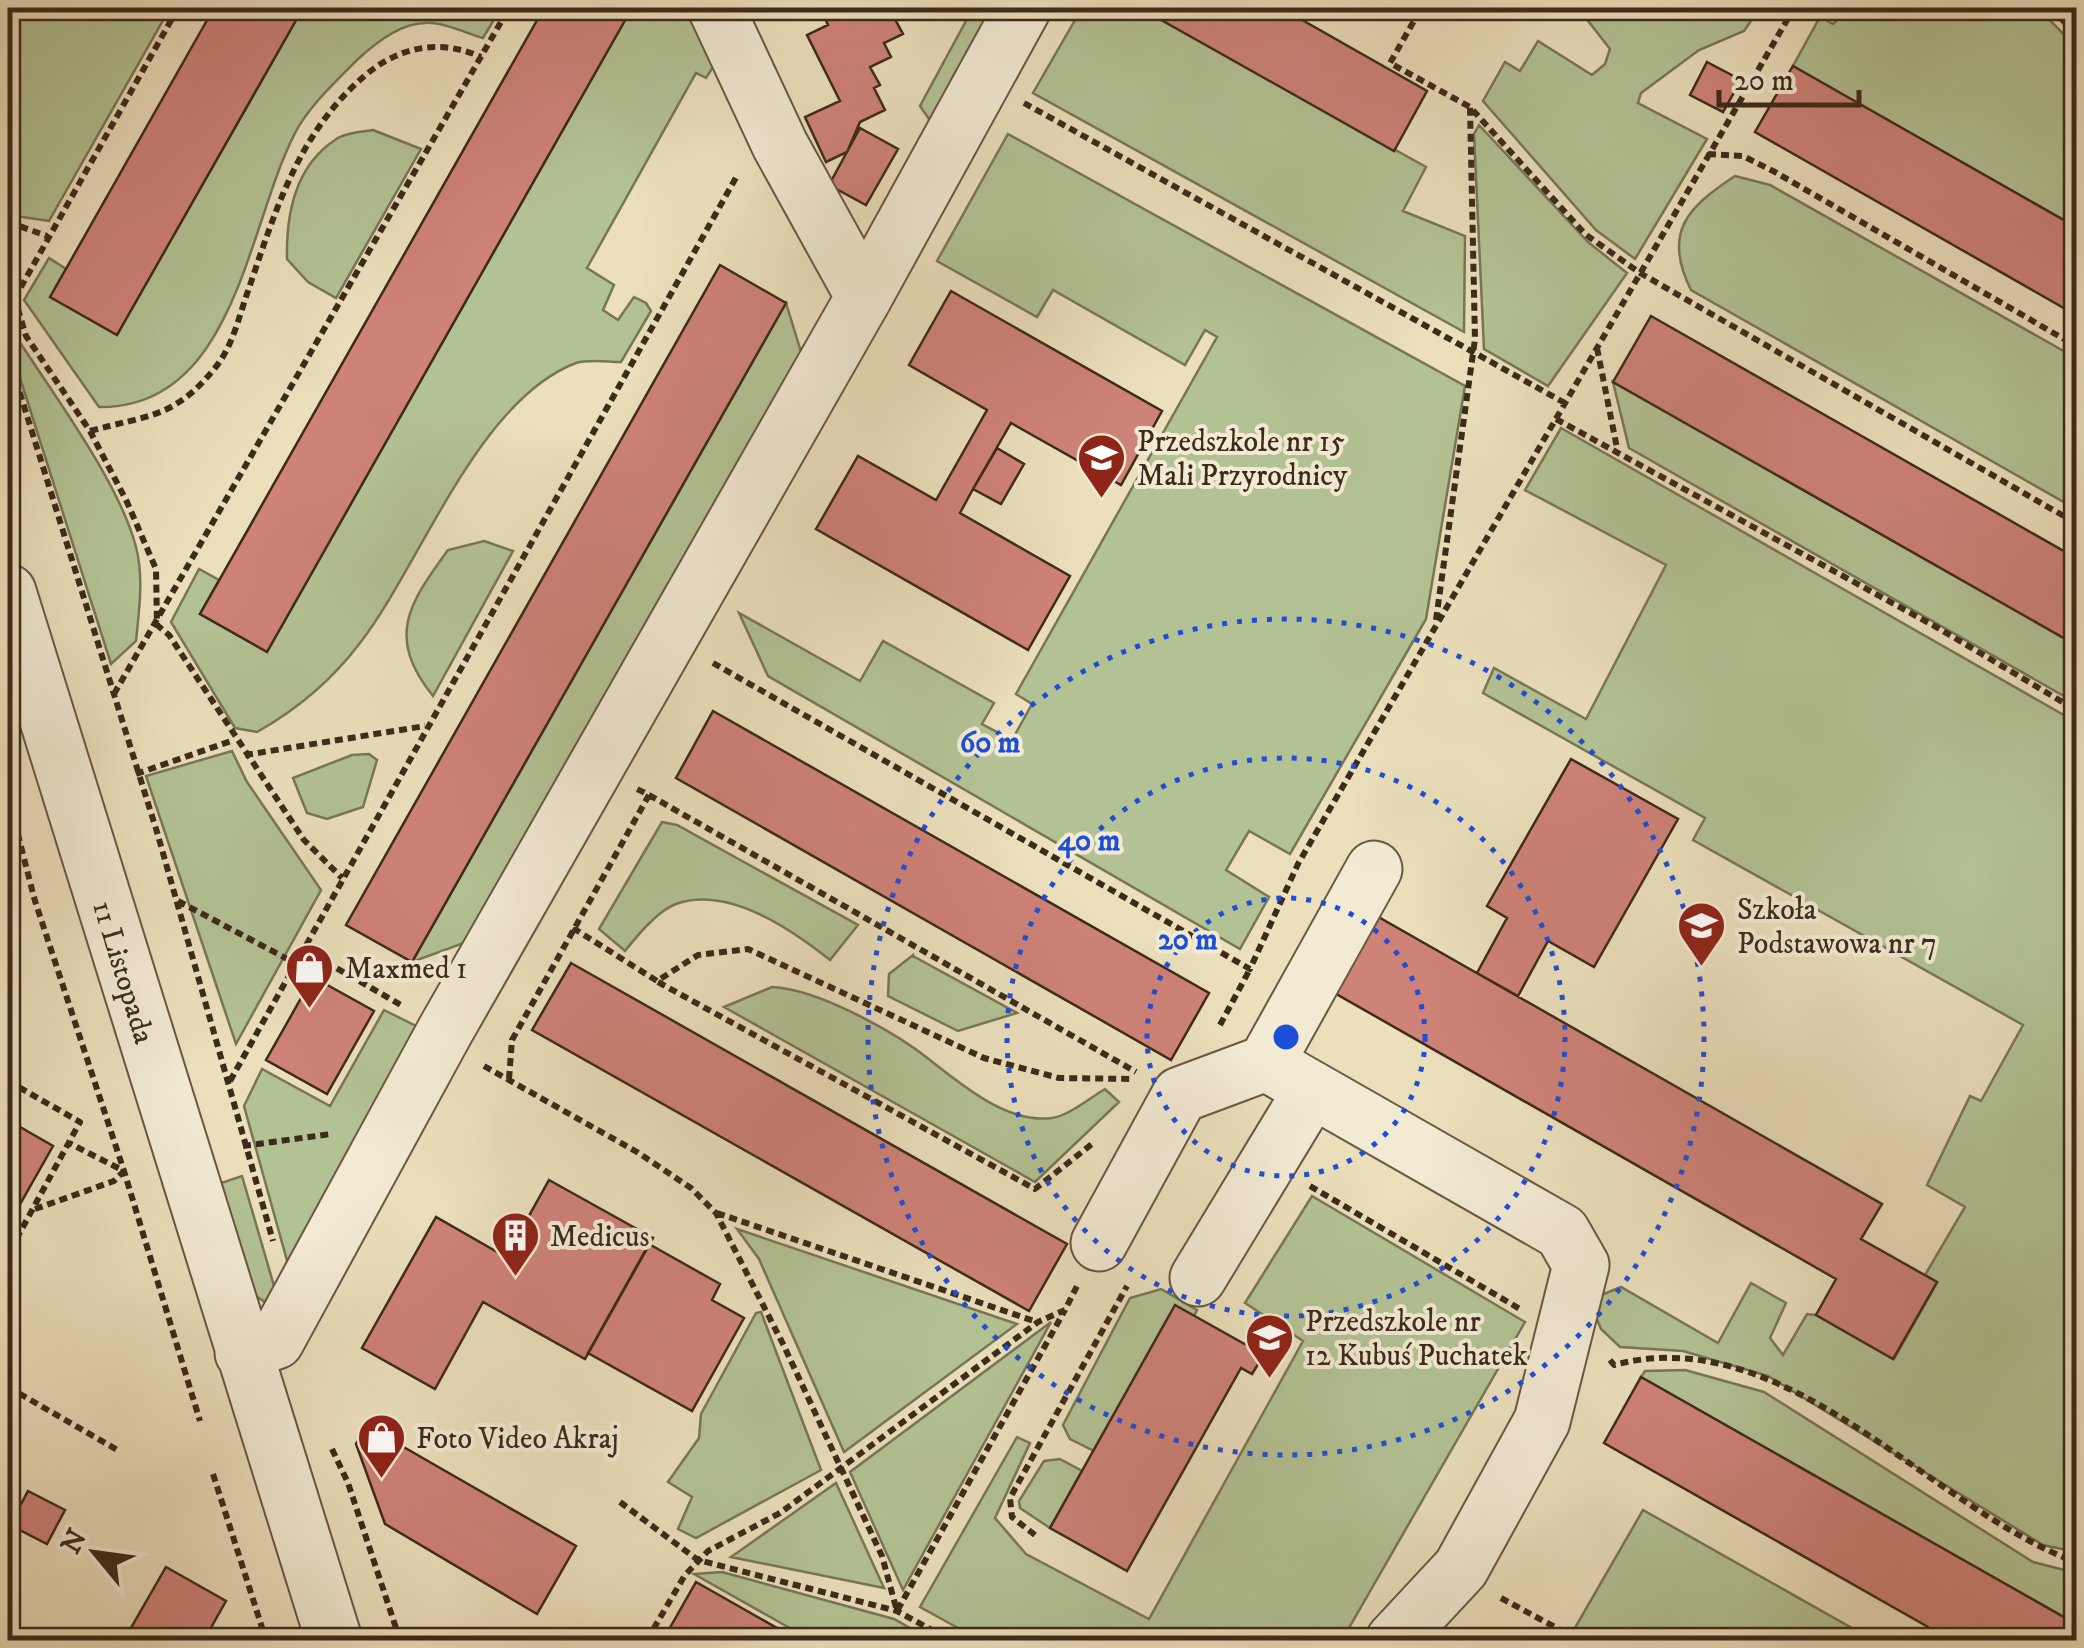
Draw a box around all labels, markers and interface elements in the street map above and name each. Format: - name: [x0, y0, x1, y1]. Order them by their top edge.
- scale bar: [1719, 45, 1859, 107]
- text: 20 m: [1734, 63, 1794, 100]
- place label: Przedszkole nr 15 Mali Przyrodnicy: [1137, 424, 1348, 495]
- school or university icon: Przedszkole nr 15 Mali Przyrodnicy: [1076, 432, 1128, 500]
- text: 60 m: [960, 725, 1021, 762]
- text: 40 m: [1058, 823, 1121, 860]
- place label: Szkoła Podstawowa nr 7: [1737, 892, 1937, 963]
- street label: 11 Listopada: [83, 896, 162, 1049]
- school or university icon: Szkoła Podstawowa nr 7: [1676, 900, 1728, 968]
- text: 20 m: [1158, 922, 1218, 959]
- shop icon: Maxmed 1: [284, 942, 336, 1010]
- place label: Maxmed 1: [345, 951, 467, 988]
- centre of rings: [1268, 1019, 1304, 1055]
- building icon: Medicus: [489, 1210, 541, 1278]
- place label: Medicus: [550, 1219, 650, 1256]
- place label: Przedszkole nr 12 Kubuś Puchatek: [1305, 1304, 1528, 1375]
- school or university icon: Przedszkole nr 12 Kubuś Puchatek: [1244, 1312, 1296, 1380]
- shop icon: Foto Video Akraj: [355, 1412, 407, 1480]
- place label: Foto Video Akraj: [416, 1421, 619, 1458]
- north arrow: [45, 1503, 145, 1603]
- text: N: [54, 1523, 95, 1560]

